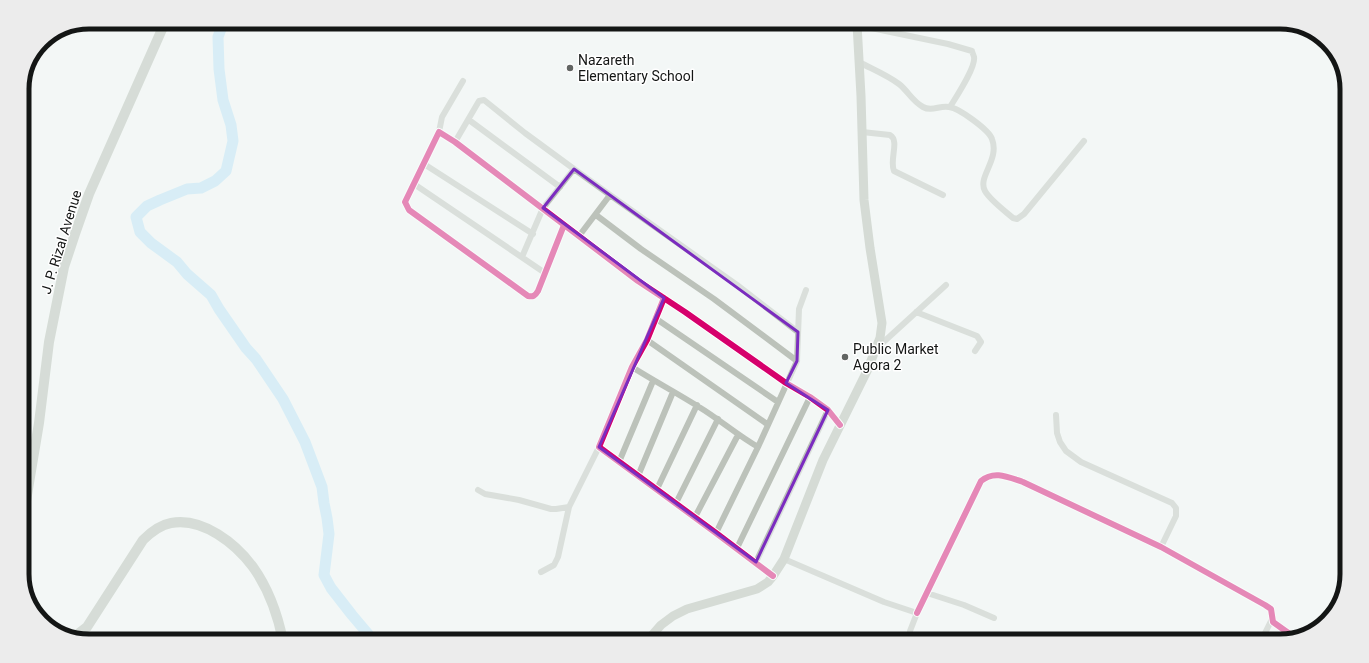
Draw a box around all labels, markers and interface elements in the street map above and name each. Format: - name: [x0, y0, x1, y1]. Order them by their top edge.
- place label: Nazareth Elementary School: [578, 52, 694, 84]
- marker: Nazareth Elementary School: [565, 63, 575, 73]
- street label: J. P. Rizal Avenue: [38, 188, 84, 296]
- place label: Public Market Agora 2: [853, 341, 939, 373]
- marker: Public Market Agora 2: [840, 352, 850, 362]

